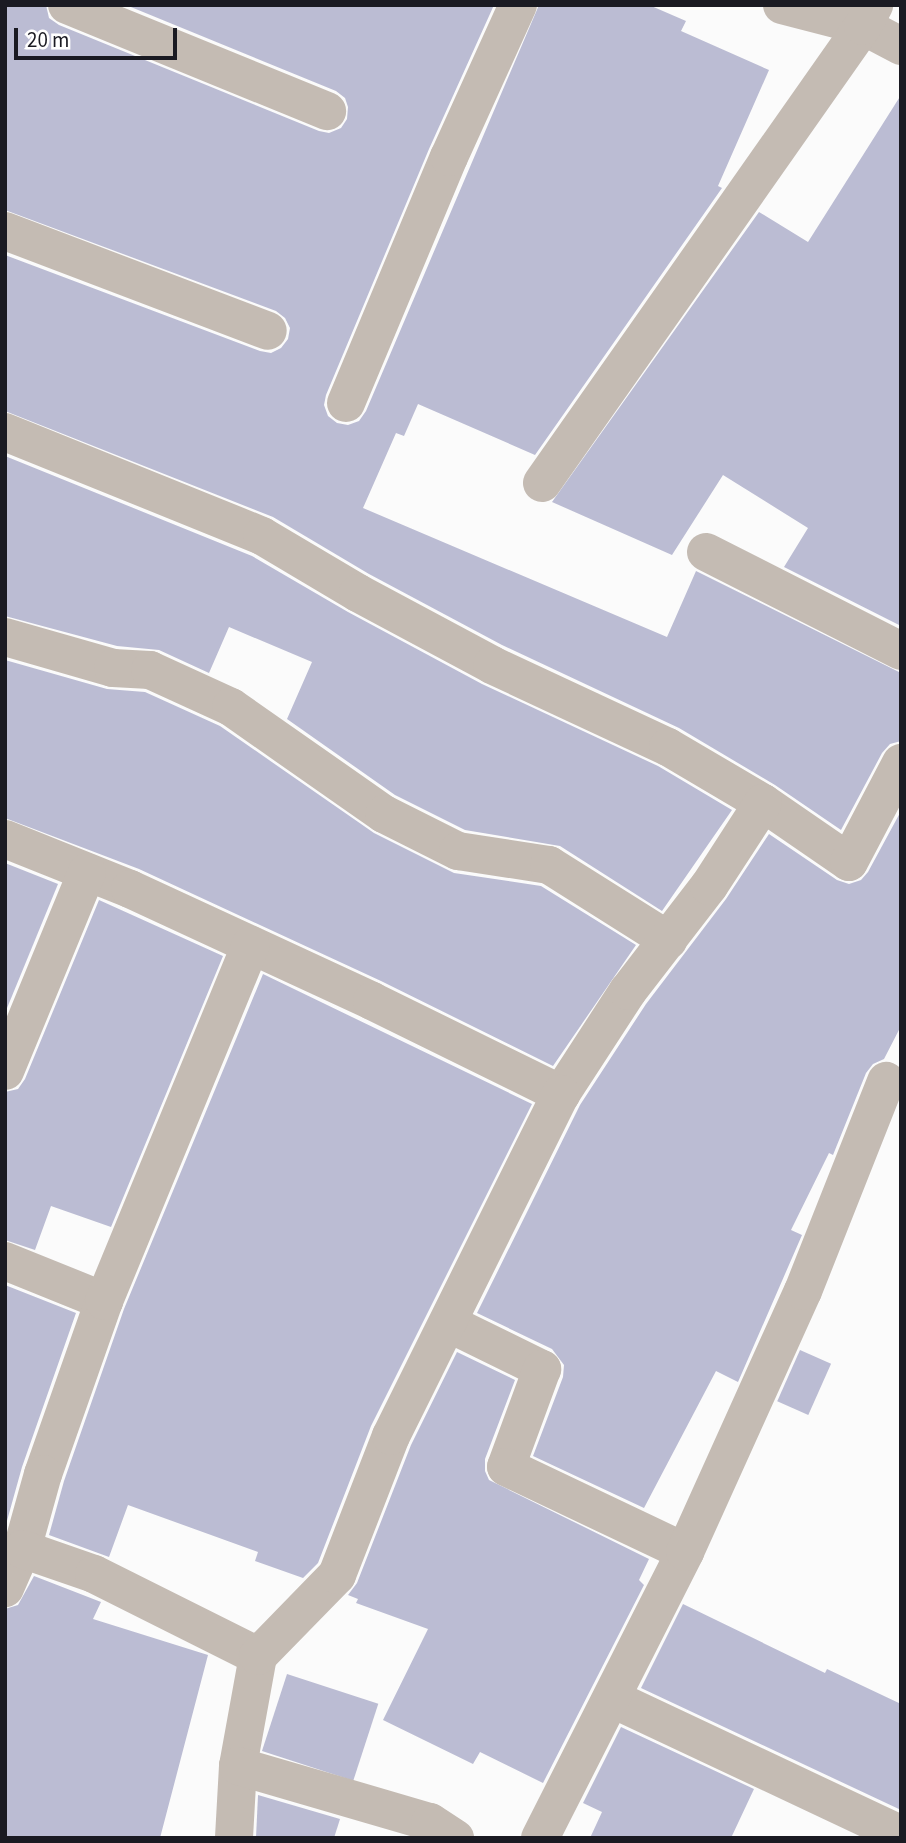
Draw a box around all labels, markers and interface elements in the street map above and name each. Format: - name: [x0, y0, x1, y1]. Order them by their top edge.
- scale bar: [18, 14, 180, 58]
- text: 20 m: [27, 25, 69, 55]

